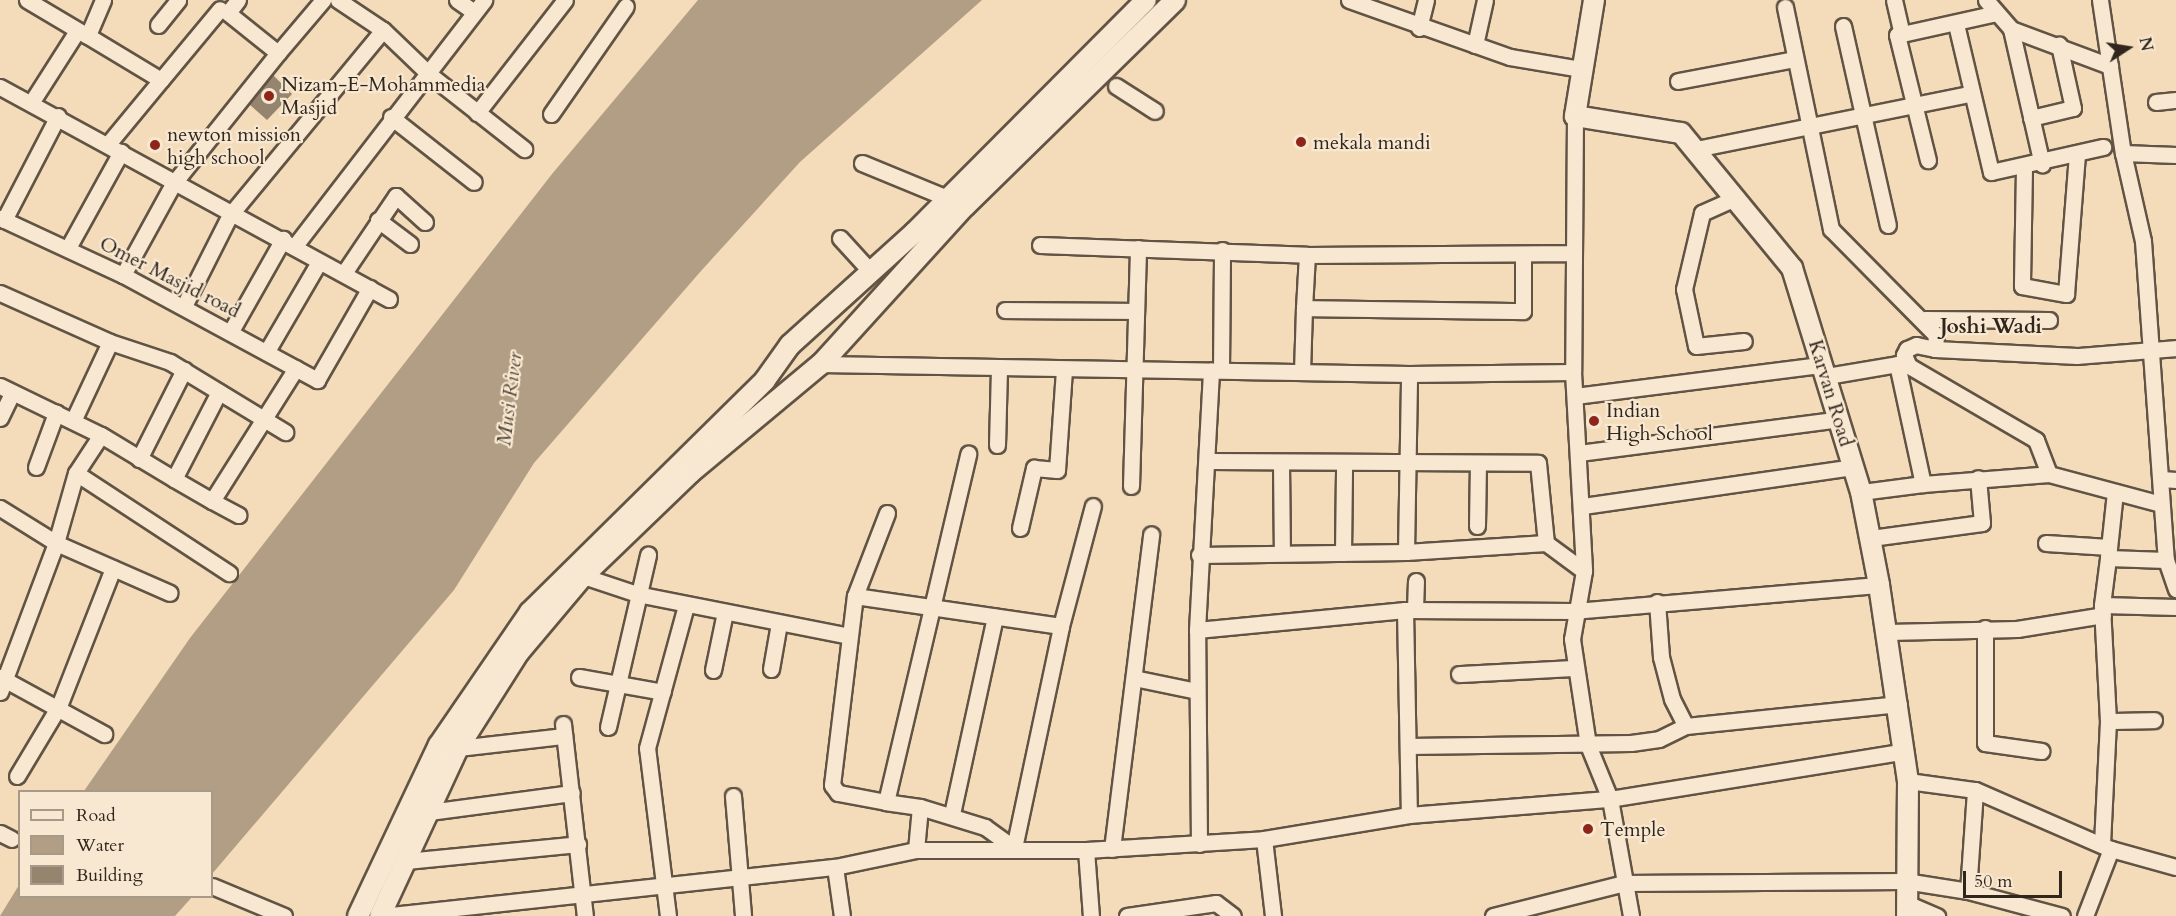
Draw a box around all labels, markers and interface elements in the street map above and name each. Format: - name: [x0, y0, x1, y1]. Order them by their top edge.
- north arrow: [2098, 18, 2158, 78]
- text: N: [2133, 35, 2158, 53]
- place label: Nizam-E-Mohammedia Masjid: [281, 72, 485, 119]
- marker: Nizam-E-Mohammedia Masjid: [262, 89, 276, 103]
- place label: newton mission high school: [167, 122, 301, 169]
- place label: mekala mandi: [1313, 130, 1431, 154]
- marker: mekala mandi: [1294, 135, 1308, 149]
- marker: newton mission high school: [148, 138, 162, 152]
- street label: Omer Masjid road: [96, 231, 244, 323]
- district label: Joshi Wadi: [1940, 314, 2042, 340]
- street label: Karvan Road: [1803, 337, 1859, 449]
- water label: Musi River: [492, 351, 528, 447]
- place label: Indian High School: [1606, 398, 1713, 445]
- marker: Indian High School: [1587, 414, 1601, 428]
- legend: [18, 790, 213, 898]
- text: Road: [76, 803, 116, 828]
- place label: Temple: [1600, 817, 1665, 841]
- marker: Temple: [1581, 822, 1595, 836]
- text: Water: [76, 833, 124, 858]
- scale bar: [1966, 859, 2065, 897]
- text: Building: [76, 863, 143, 888]
- text: 50 m: [1974, 869, 2013, 894]

